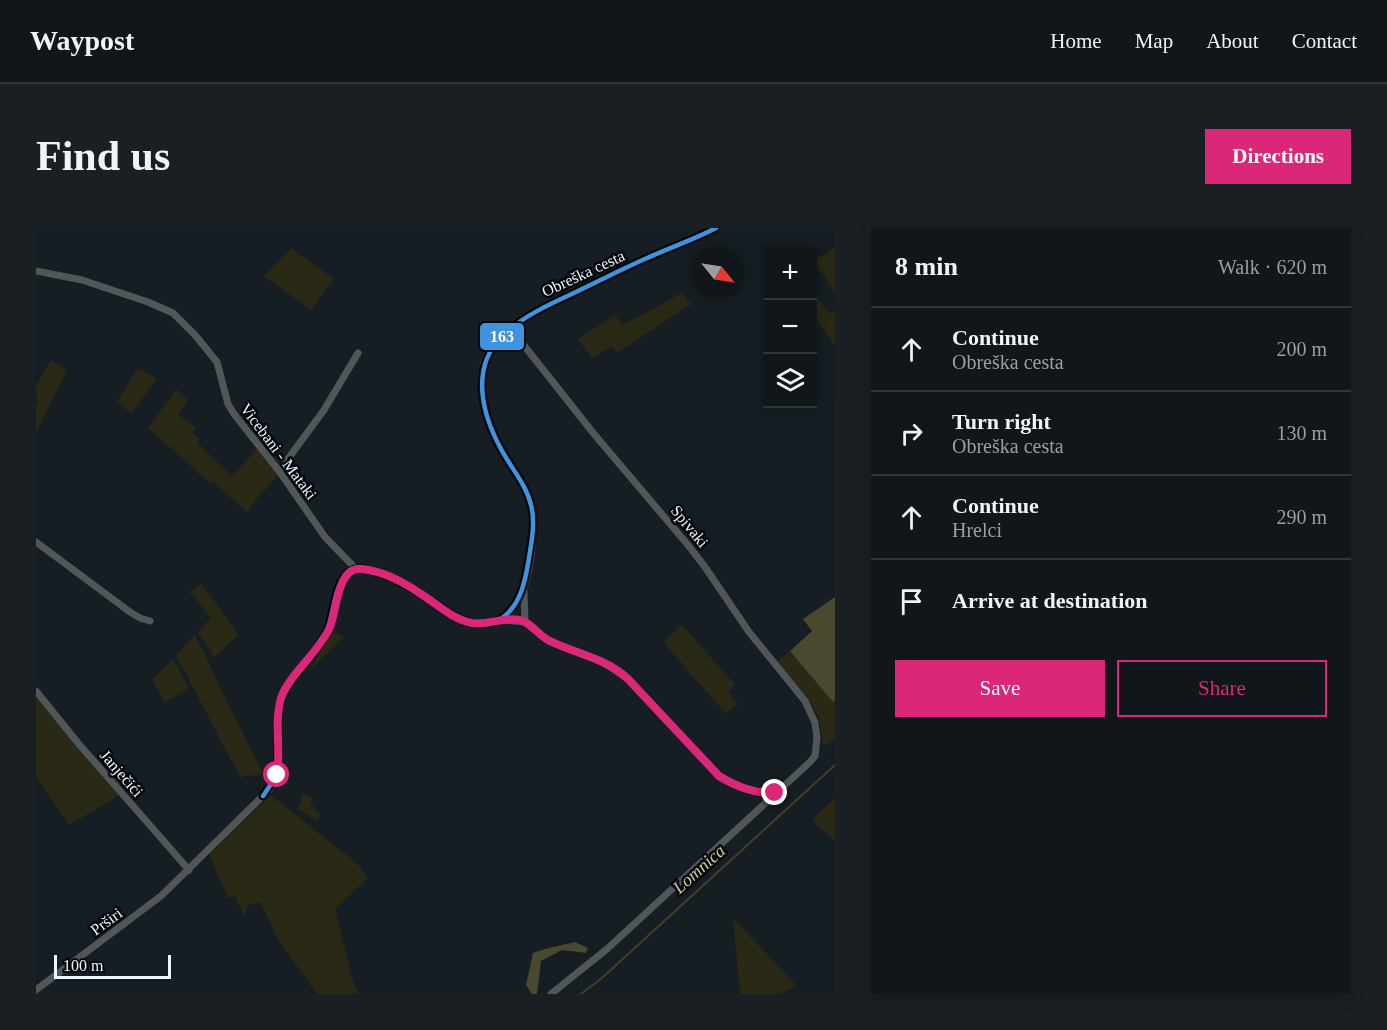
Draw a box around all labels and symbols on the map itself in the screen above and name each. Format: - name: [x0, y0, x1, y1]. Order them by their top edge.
- north arrow: [691, 246, 745, 300]
- street label: Obreška cesta: [539, 247, 627, 300]
- line badge: 163: [479, 322, 525, 351]
- text: 163: [490, 328, 514, 345]
- street label: Vicebani - Mataki: [237, 400, 320, 503]
- street label: Spivaki: [667, 502, 712, 552]
- street label: Janječići: [96, 747, 147, 801]
- route start: [263, 761, 289, 787]
- route end: [761, 779, 787, 805]
- water label: Lomnica: [668, 840, 729, 898]
- street label: Prširi: [87, 904, 126, 938]
- scale bar: [54, 952, 171, 980]

